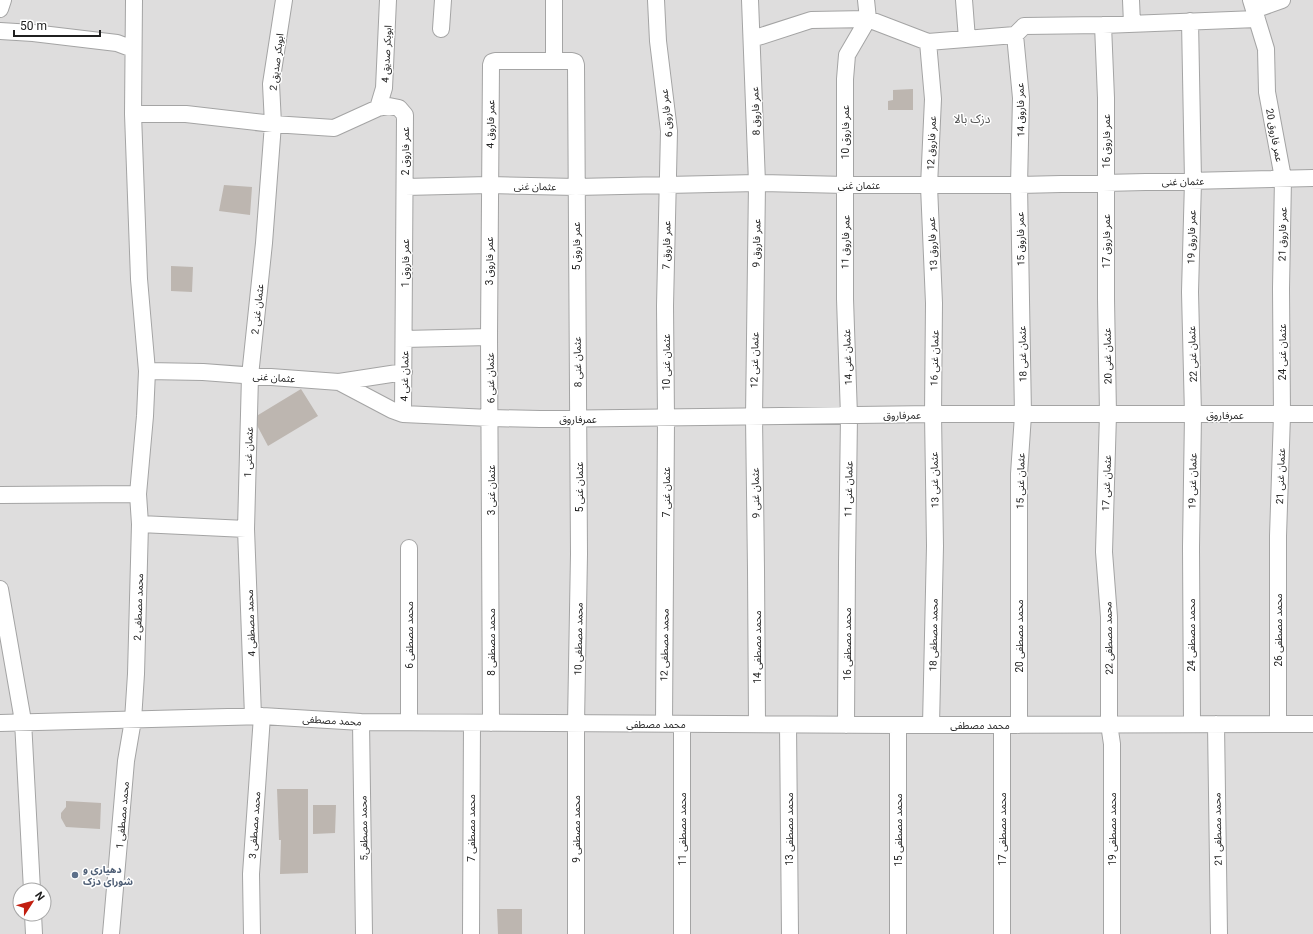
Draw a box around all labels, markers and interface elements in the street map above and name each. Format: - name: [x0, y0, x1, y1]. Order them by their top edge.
- scale bar: [14, 12, 100, 38]
- text: 50 m: [20, 19, 47, 33]
- street label: ابوبکر صدیق 4: [380, 25, 394, 83]
- street label: ابوبکر صدیق 2: [268, 33, 286, 91]
- street label: عمر فاروق 14: [1015, 83, 1027, 137]
- street label: عمر فاروق 8: [749, 86, 763, 135]
- street label: عمر فاروق 6: [658, 88, 676, 138]
- street label: عمر فاروق 4: [485, 100, 497, 148]
- street label: عمر فاروق 10: [840, 105, 852, 159]
- street label: عمر فاروق 20: [1263, 107, 1285, 163]
- district label: دزک بالا: [954, 112, 991, 126]
- street label: عمر فاروق 16: [1101, 114, 1113, 168]
- street label: عمر فاروق 12: [925, 116, 939, 170]
- street label: عمر فاروق 2: [400, 127, 412, 175]
- street label: عثمان غنی: [1162, 176, 1204, 187]
- street label: عثمان غنی: [838, 180, 880, 191]
- street label: عثمان غنی: [514, 181, 556, 192]
- street label: عمر فاروق 21: [1277, 207, 1289, 261]
- street label: عمر فاروق 19: [1186, 210, 1198, 264]
- street label: عمر فاروق 15: [1015, 212, 1027, 266]
- street label: عمر فاروق 17: [1101, 214, 1113, 268]
- street label: عمر فاروق 11: [840, 215, 852, 269]
- street label: عمر فاروق 13: [926, 217, 940, 271]
- street label: عمر فاروق 9: [751, 219, 763, 267]
- street label: عمر فاروق 7: [661, 221, 673, 269]
- street label: عمر فاروق 5: [571, 222, 583, 270]
- street label: عمر فاروق 3: [484, 237, 496, 285]
- street label: عمر فاروق 1: [400, 239, 412, 287]
- street label: عثمان غنی 2: [249, 283, 266, 335]
- street label: عثمان غنی 24: [1277, 324, 1288, 380]
- street label: عثمان غنی 18: [1017, 326, 1028, 382]
- street label: عثمان غنی 22: [1186, 326, 1199, 382]
- street label: عثمان غنی 20: [1102, 328, 1113, 384]
- street label: عثمان غنی 14: [841, 329, 854, 385]
- street label: عثمان غنی 16: [929, 330, 940, 386]
- street label: عثمان غنی 12: [749, 332, 760, 388]
- street label: عثمان غنی 10: [661, 334, 672, 390]
- street label: عثمان غنی 8: [572, 337, 583, 387]
- street label: عثمان غنی 4: [399, 351, 410, 401]
- street label: عثمان غنی 6: [485, 353, 496, 403]
- street label: عثمان غنی: [252, 371, 296, 384]
- street label: عمرفاروق: [883, 410, 921, 422]
- street label: عمرفاروق: [1206, 410, 1244, 422]
- street label: عمرفاروق: [559, 414, 597, 426]
- street label: عثمان غنی 1: [242, 426, 255, 478]
- street label: عثمان غنی 21: [1274, 448, 1287, 504]
- street label: عثمان غنی 13: [929, 452, 940, 508]
- street label: عثمان غنی 15: [1015, 453, 1026, 509]
- street label: عثمان غنی 19: [1187, 453, 1198, 509]
- street label: عثمان غنی 17: [1100, 455, 1113, 511]
- street label: عثمان غنی 11: [843, 461, 854, 517]
- street label: عثمان غنی 5: [574, 462, 585, 512]
- street label: عثمان غنی 3: [486, 465, 497, 515]
- street label: عثمان غنی 7: [661, 467, 672, 517]
- street label: عثمان غنی 9: [750, 468, 761, 518]
- street label: محمد مصطفی 2: [132, 573, 145, 641]
- street label: محمد مصطفی 4: [244, 589, 257, 657]
- street label: محمد مصطفی 26: [1273, 593, 1284, 667]
- street label: محمد مصطفی 18: [927, 598, 940, 672]
- street label: محمد مصطفی 24: [1186, 598, 1197, 672]
- street label: محمد مصطفی 20: [1014, 599, 1025, 673]
- street label: محمد مصطفی 6: [404, 601, 415, 669]
- street label: محمد مصطفی 22: [1102, 601, 1115, 675]
- street label: محمد مصطفی 10: [572, 602, 585, 676]
- street label: محمد مصطفی 16: [842, 607, 853, 681]
- street label: محمد مصطفی 8: [486, 608, 497, 676]
- street label: محمد مصطفی 12: [658, 608, 671, 682]
- street label: محمد مصطفی 14: [752, 610, 763, 684]
- street label: محمد مصطفی: [302, 713, 362, 728]
- street label: محمد مصطفی: [626, 719, 686, 730]
- street label: محمد مصطفی: [950, 720, 1010, 731]
- street label: محمد مصطفی 1: [114, 781, 131, 849]
- street label: محمد مصطفی 3: [247, 791, 262, 859]
- street label: محمد مصطفی 11: [677, 792, 688, 866]
- street label: محمد مصطفی 13: [784, 792, 795, 866]
- street label: محمد مصطفی 17: [997, 792, 1008, 866]
- street label: محمد مصطفی 19: [1107, 792, 1118, 866]
- street label: محمد مصطفی 21: [1211, 792, 1224, 866]
- street label: محمد مصطفی 15: [893, 793, 904, 867]
- street label: محمد مصطفی 7: [466, 794, 477, 862]
- street label: محمد مصطفی5: [357, 795, 370, 861]
- street label: محمد مصطفی 9: [571, 795, 582, 863]
- place label: دهیاری و شورای دزک: [83, 864, 133, 888]
- marker: دهیاری و شورای دزک: [70, 870, 80, 880]
- north arrow: [12, 882, 52, 922]
- text: N: [32, 889, 47, 904]

